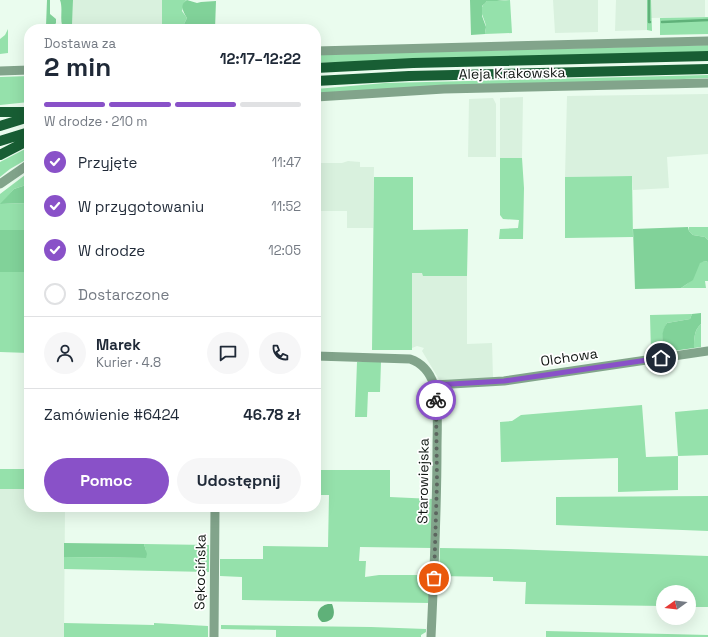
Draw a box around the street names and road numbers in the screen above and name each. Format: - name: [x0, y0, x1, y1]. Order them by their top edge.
- street label: Aleja Krakowska: [458, 63, 566, 83]
- street label: Olchowa: [539, 344, 599, 370]
- street label: Starowiejska: [413, 438, 433, 524]
- street label: Sękocińska: [190, 534, 210, 610]

